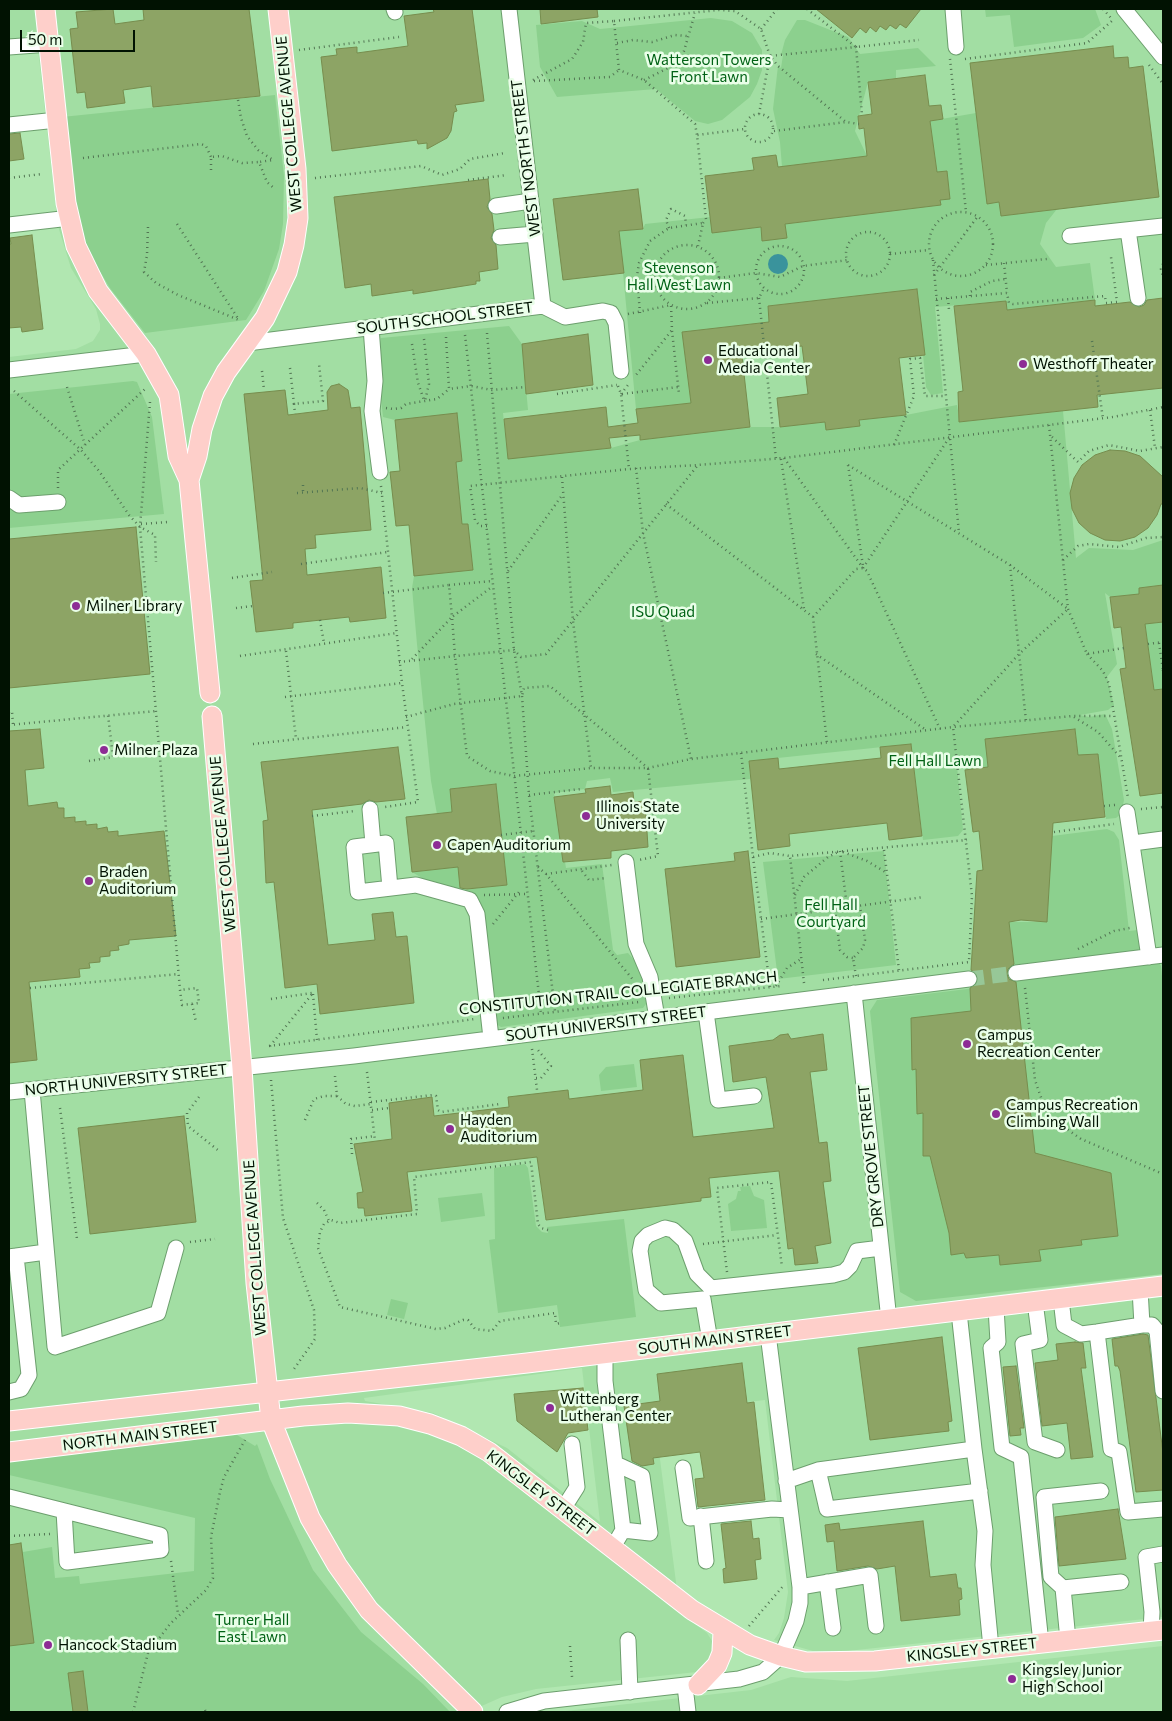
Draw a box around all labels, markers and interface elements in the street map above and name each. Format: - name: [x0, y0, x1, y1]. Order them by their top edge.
- scale bar: [22, 20, 138, 52]
- text: 50 m: [28, 30, 62, 48]
- street label: WEST COLLEGE AVENUE: [272, 35, 306, 213]
- park label: Watterson Towers Front Lawn: [647, 51, 771, 86]
- street label: WEST NORTH STREET: [507, 78, 545, 238]
- park label: Stevenson Hall West Lawn: [627, 259, 731, 294]
- street label: SOUTH SCHOOL STREET: [356, 298, 534, 338]
- place label: Educational Media Center: [718, 342, 810, 377]
- marker: Educational Media Center: [702, 354, 714, 366]
- place label: Westhoff Theater: [1033, 355, 1154, 373]
- marker: Westhoff Theater: [1017, 358, 1029, 370]
- place label: Milner Library: [86, 597, 182, 615]
- marker: Milner Library: [70, 600, 82, 612]
- park label: ISU Quad: [631, 603, 695, 621]
- place label: Milner Plaza: [114, 741, 198, 759]
- marker: Milner Plaza: [98, 744, 110, 756]
- park label: Fell Hall Lawn: [888, 752, 982, 770]
- street label: WEST COLLEGE AVENUE: [206, 755, 240, 933]
- place label: Illinois State University: [596, 798, 679, 833]
- marker: Illinois State University: [580, 810, 592, 822]
- place label: Capen Auditorium: [447, 836, 571, 854]
- marker: Capen Auditorium: [431, 839, 443, 851]
- place label: Braden Auditorium: [99, 863, 176, 898]
- marker: Braden Auditorium: [83, 875, 95, 887]
- park label: Fell Hall Courtyard: [796, 896, 866, 931]
- street label: CONSTITUTION TRAIL COLLEGIATE BRANCH: [458, 967, 778, 1019]
- street label: SOUTH UNIVERSITY STREET: [504, 1003, 708, 1045]
- place label: Campus Recreation Center: [977, 1026, 1101, 1061]
- marker: Campus Recreation Center: [961, 1038, 973, 1050]
- street label: NORTH UNIVERSITY STREET: [24, 1060, 228, 1100]
- street label: DRY GROVE STREET: [855, 1084, 887, 1228]
- place label: Campus Recreation Climbing Wall: [1006, 1096, 1138, 1131]
- marker: Campus Recreation Climbing Wall: [990, 1108, 1002, 1120]
- place label: Hayden Auditorium: [460, 1111, 537, 1146]
- marker: Hayden Auditorium: [444, 1123, 456, 1135]
- street label: WEST COLLEGE AVENUE: [240, 1159, 270, 1337]
- street label: SOUTH MAIN STREET: [637, 1322, 793, 1358]
- place label: Wittenberg Lutheran Center: [560, 1390, 672, 1425]
- marker: Wittenberg Lutheran Center: [544, 1402, 556, 1414]
- street label: NORTH MAIN STREET: [62, 1418, 218, 1454]
- street label: KINGSLEY STREET: [483, 1446, 599, 1540]
- park label: Turner Hall East Lawn: [215, 1611, 289, 1646]
- street label: KINGSLEY STREET: [906, 1634, 1038, 1666]
- place label: Hancock Stadium: [58, 1636, 177, 1654]
- marker: Hancock Stadium: [42, 1639, 54, 1651]
- place label: Kingsley Junior High School: [1022, 1661, 1122, 1696]
- marker: Kingsley Junior High School: [1006, 1673, 1018, 1685]

